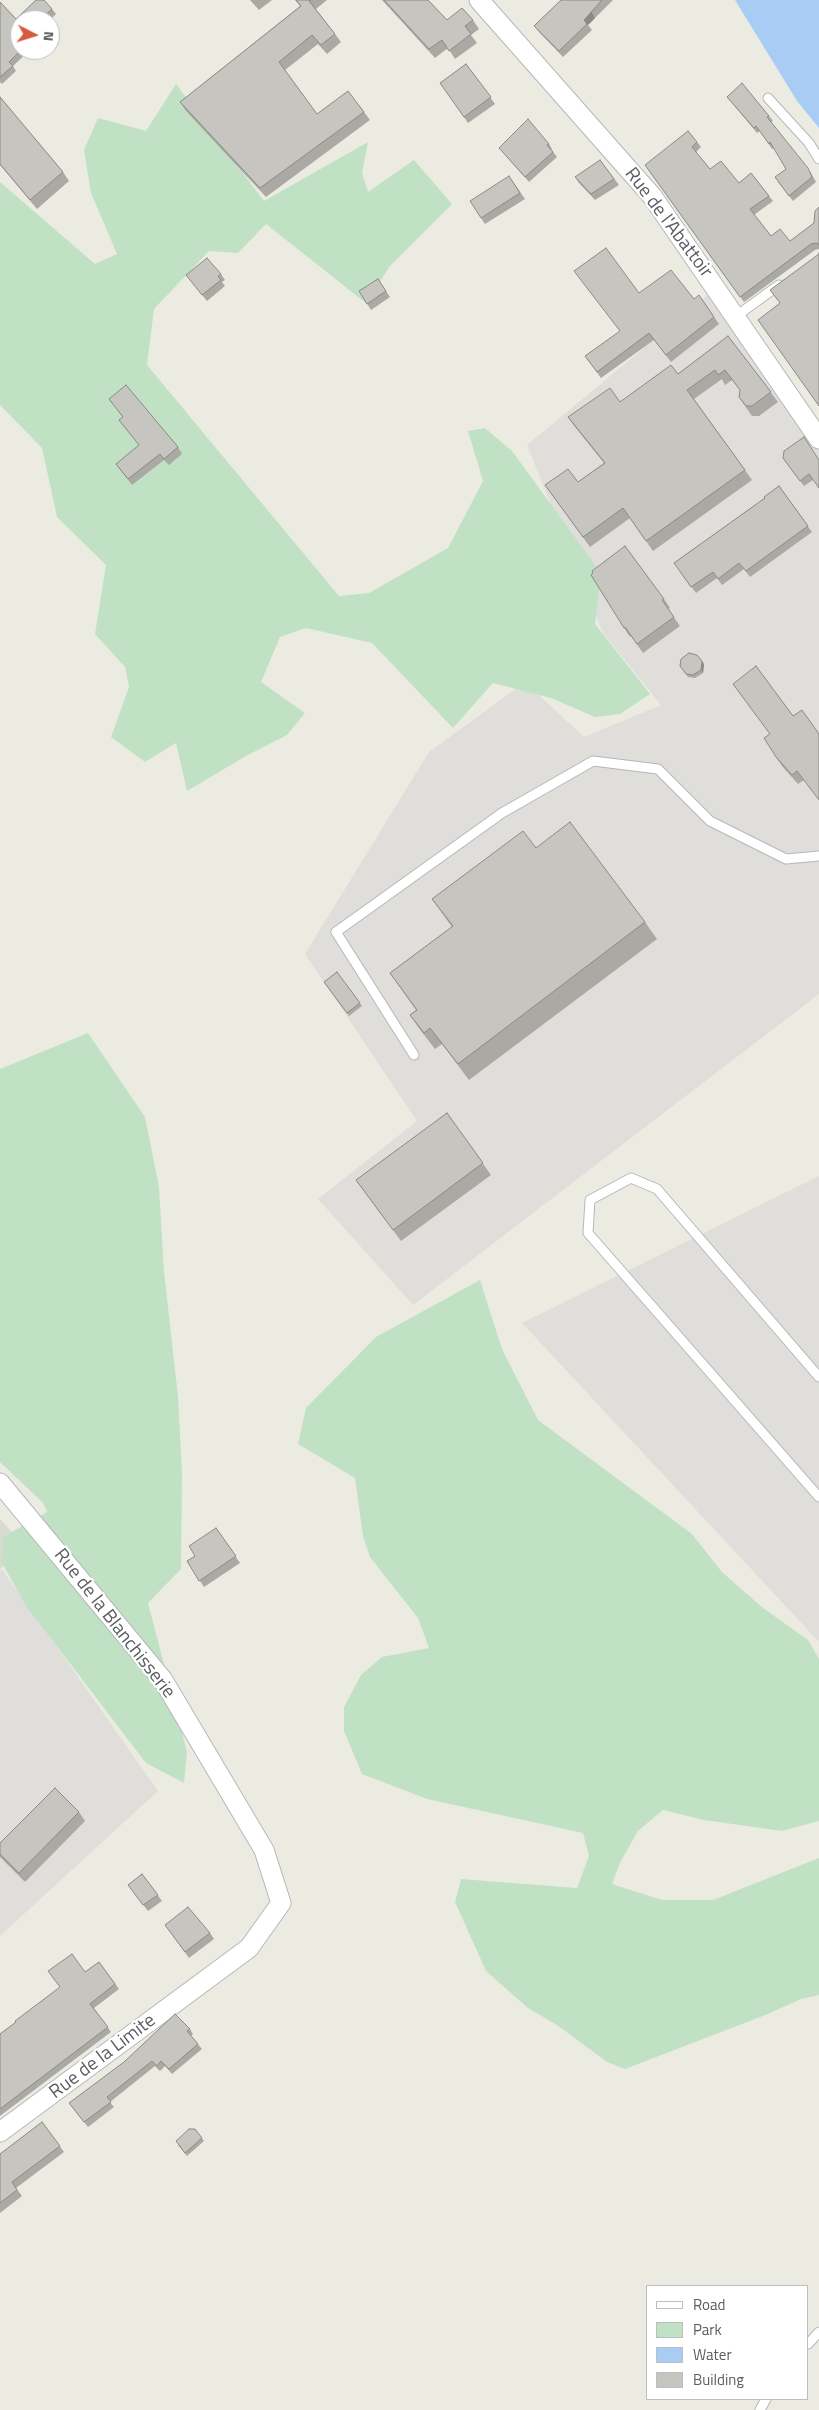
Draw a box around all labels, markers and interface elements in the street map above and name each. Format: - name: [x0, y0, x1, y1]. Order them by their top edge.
- north arrow: [10, 10, 60, 60]
- text: N: [39, 31, 60, 42]
- street label: Rue de l'Abattoir: [619, 164, 717, 282]
- street label: Rue de la Blanchisserie: [49, 1545, 179, 1703]
- street label: Rue de la Limite: [45, 2010, 161, 2104]
- legend: [646, 2285, 809, 2400]
- text: Road: [693, 2293, 725, 2316]
- text: Park: [693, 2318, 722, 2341]
- text: Water: [693, 2343, 732, 2366]
- text: Building: [693, 2368, 744, 2391]

